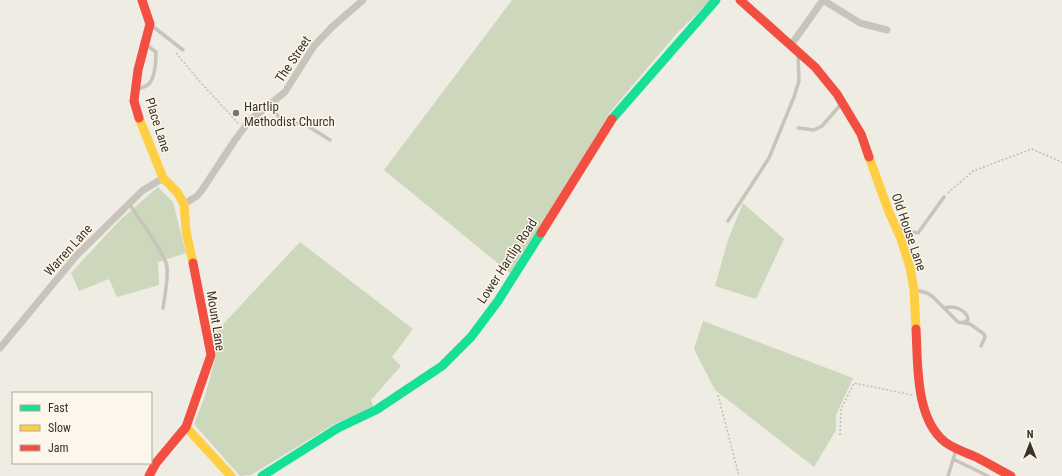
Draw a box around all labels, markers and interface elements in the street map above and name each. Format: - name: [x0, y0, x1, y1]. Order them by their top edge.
- street label: The Street: [272, 33, 314, 85]
- street label: Place Lane: [142, 96, 174, 154]
- place label: Hartlip Methodist Church: [244, 99, 335, 129]
- marker: Hartlip Methodist Church: [231, 108, 241, 118]
- street label: Old House Lane: [889, 191, 929, 273]
- street label: Lower Hartlip Road: [474, 216, 540, 306]
- street label: Warren Lane: [41, 221, 95, 279]
- street label: Mount Lane: [204, 290, 228, 352]
- legend: [12, 392, 152, 464]
- text: Fast: [48, 401, 69, 415]
- text: Slow: [48, 421, 71, 435]
- north arrow: [1010, 424, 1050, 464]
- text: N: [1027, 428, 1034, 441]
- text: Jam: [48, 441, 69, 455]

